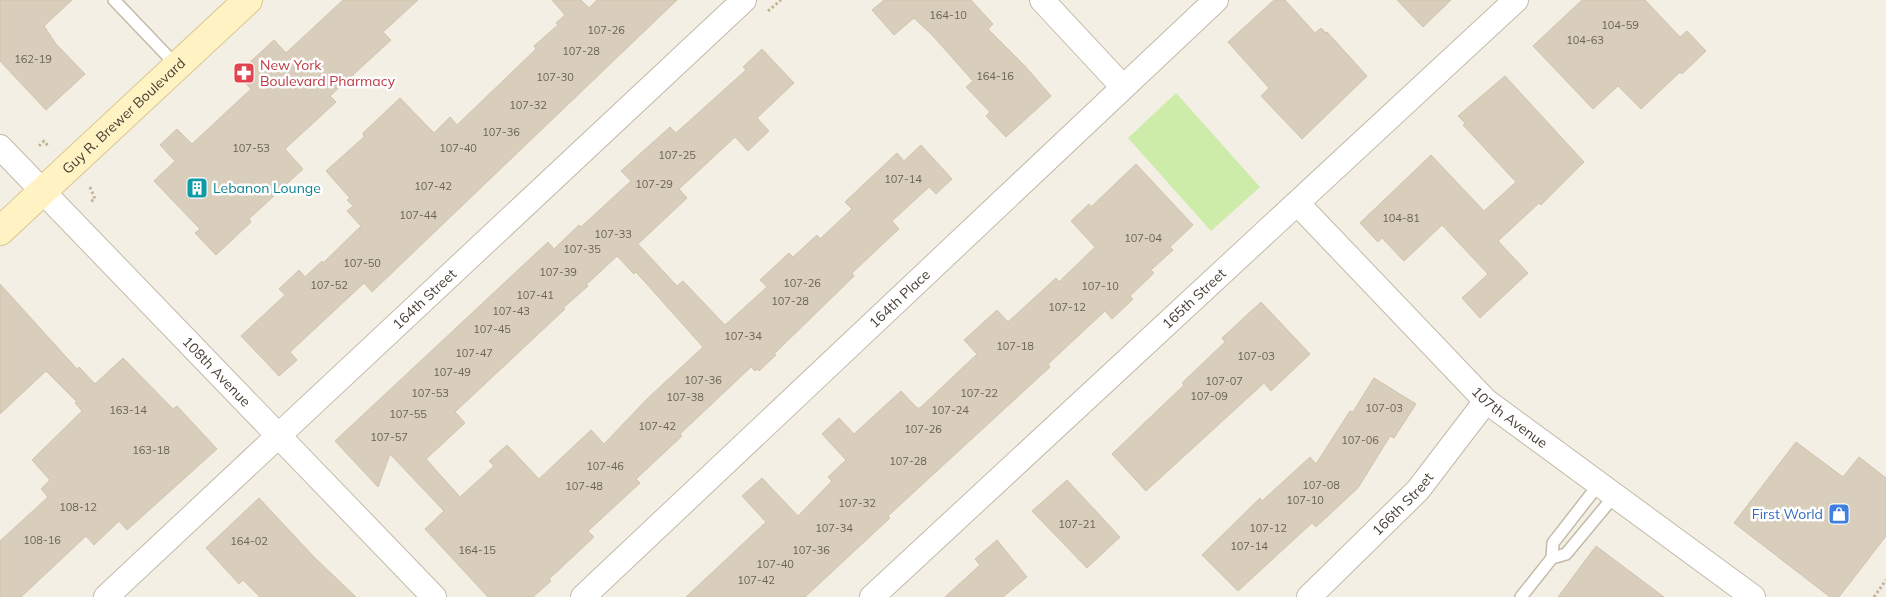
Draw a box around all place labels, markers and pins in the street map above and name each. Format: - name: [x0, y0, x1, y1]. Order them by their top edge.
- place label: New York Boulevard Pharmacy: [260, 56, 396, 90]
- pharmacy icon: New York Boulevard Pharmacy: [232, 61, 256, 85]
- building icon: Lebanon Lounge: [185, 176, 209, 200]
- place label: Lebanon Lounge: [213, 179, 321, 197]
- shop icon: First World: [1827, 502, 1851, 526]
- place label: First World: [1752, 505, 1823, 523]

